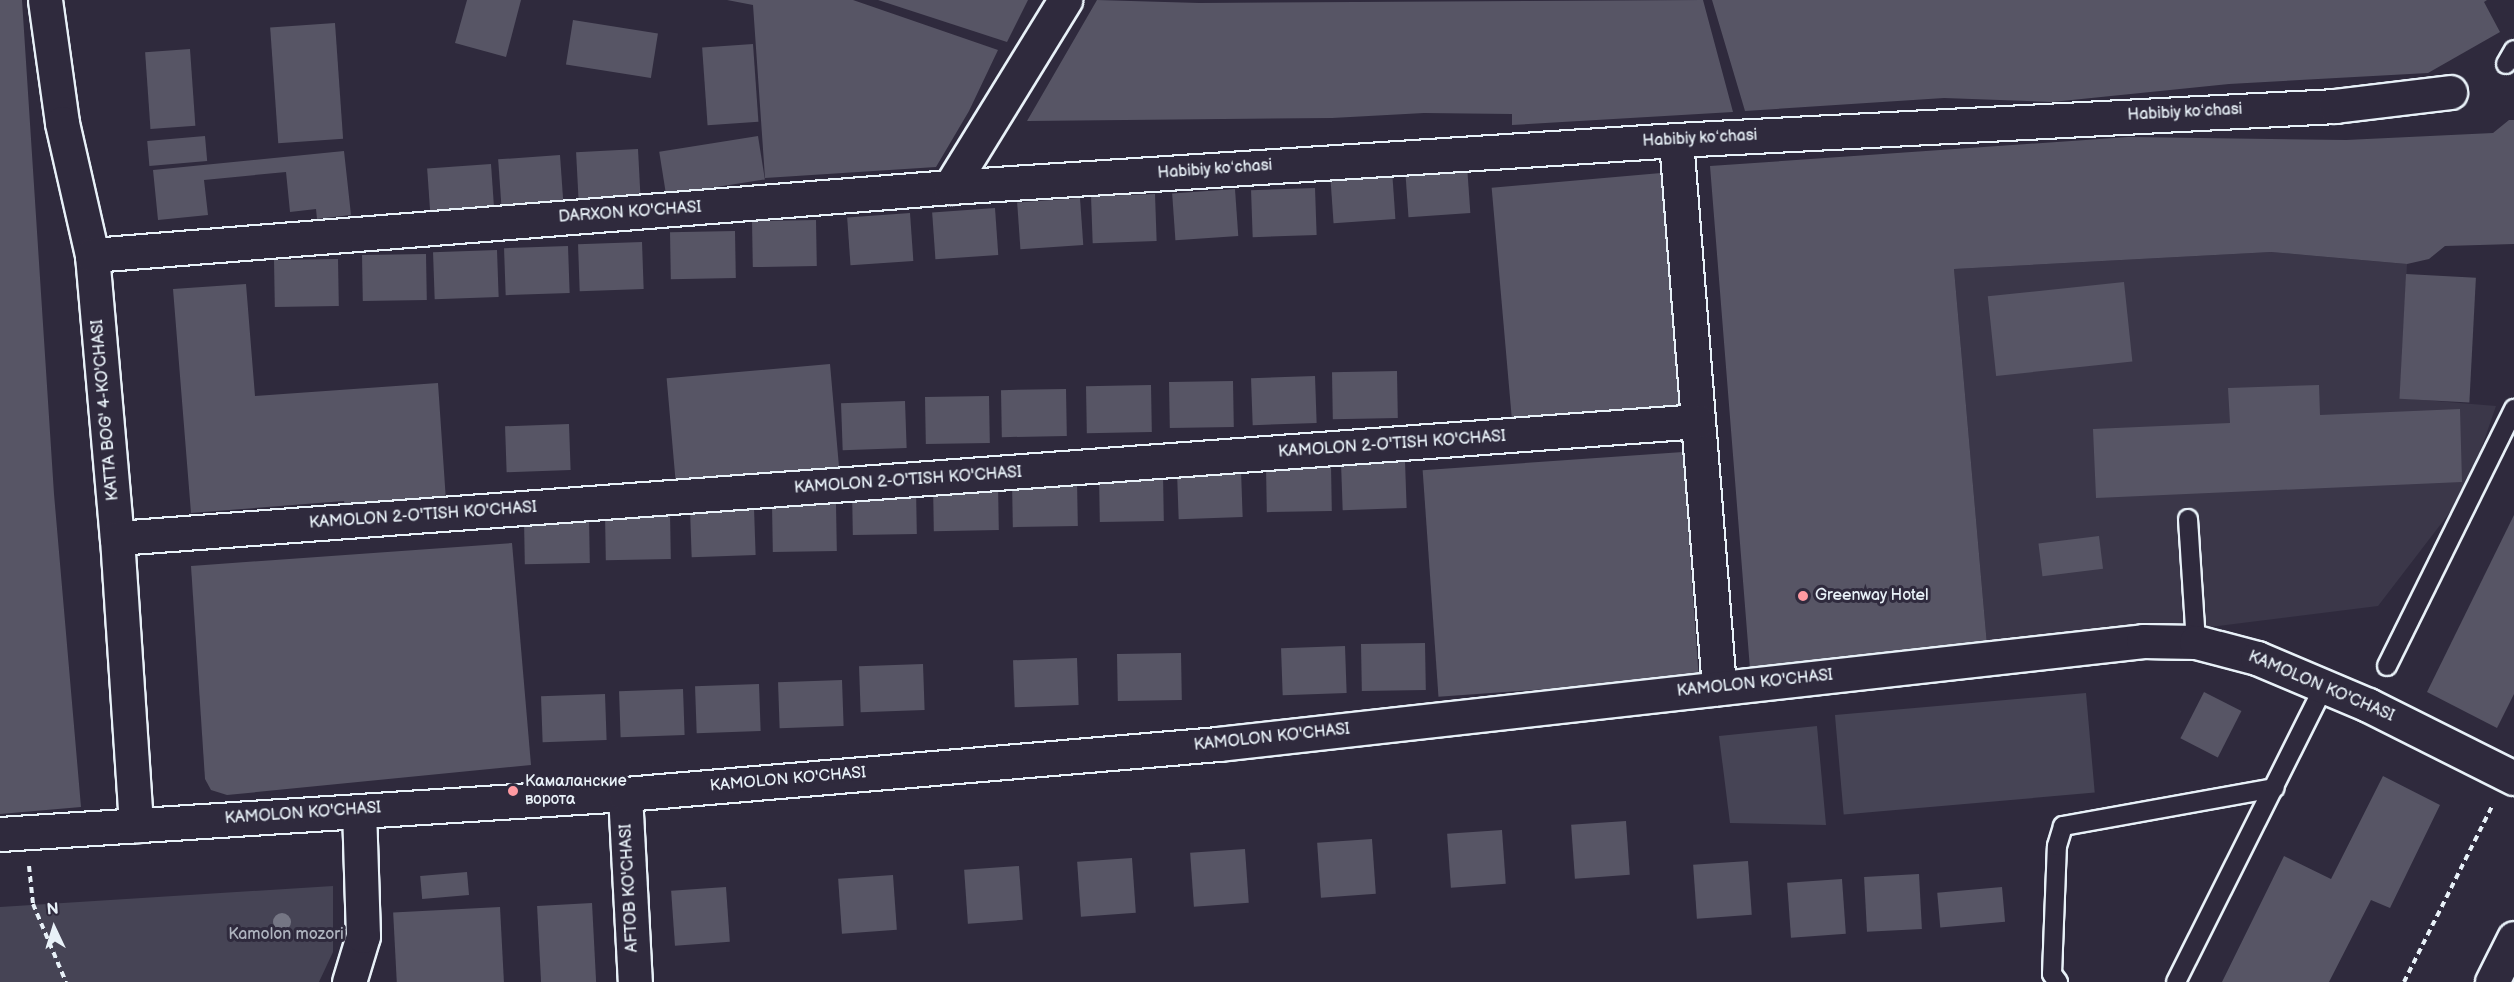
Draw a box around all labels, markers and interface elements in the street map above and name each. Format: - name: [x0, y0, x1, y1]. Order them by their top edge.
- street label: Habibiy koʻchasi: [2127, 100, 2243, 126]
- street label: Habibiy koʻchasi: [1642, 126, 1758, 152]
- street label: Habibiy koʻchasi: [1156, 156, 1274, 184]
- street label: DARXON KO'CHASI: [558, 198, 702, 228]
- street label: KATTA BOG' 4-KO'CHASI: [89, 318, 123, 502]
- street label: KAMOLON 2-O'TISH KO'CHASI: [1278, 427, 1506, 463]
- street label: KAMOLON 2-O'TISH KO'CHASI: [794, 463, 1022, 499]
- street label: KAMOLON 2-O'TISH KO'CHASI: [309, 498, 537, 534]
- place label: Greenway Hotel: [1815, 586, 1930, 606]
- marker: Greenway Hotel: [1796, 589, 1810, 603]
- street label: KAMOLON KO'CHASI: [2245, 648, 2397, 726]
- street label: KAMOLON KO'CHASI: [1676, 666, 1834, 702]
- street label: KAMOLON KO'CHASI: [1193, 720, 1351, 756]
- street label: KAMOLON KO'CHASI: [709, 764, 867, 796]
- place label: Камаланские ворота: [525, 772, 627, 810]
- marker: Камаланские ворота: [506, 784, 520, 798]
- street label: KAMOLON KO'CHASI: [224, 799, 382, 829]
- street label: AFTOB KO'CHASI: [617, 823, 643, 953]
- north arrow: [24, 898, 84, 958]
- text: N: [46, 900, 59, 919]
- park label: Kamolon mozori: [228, 925, 344, 945]

